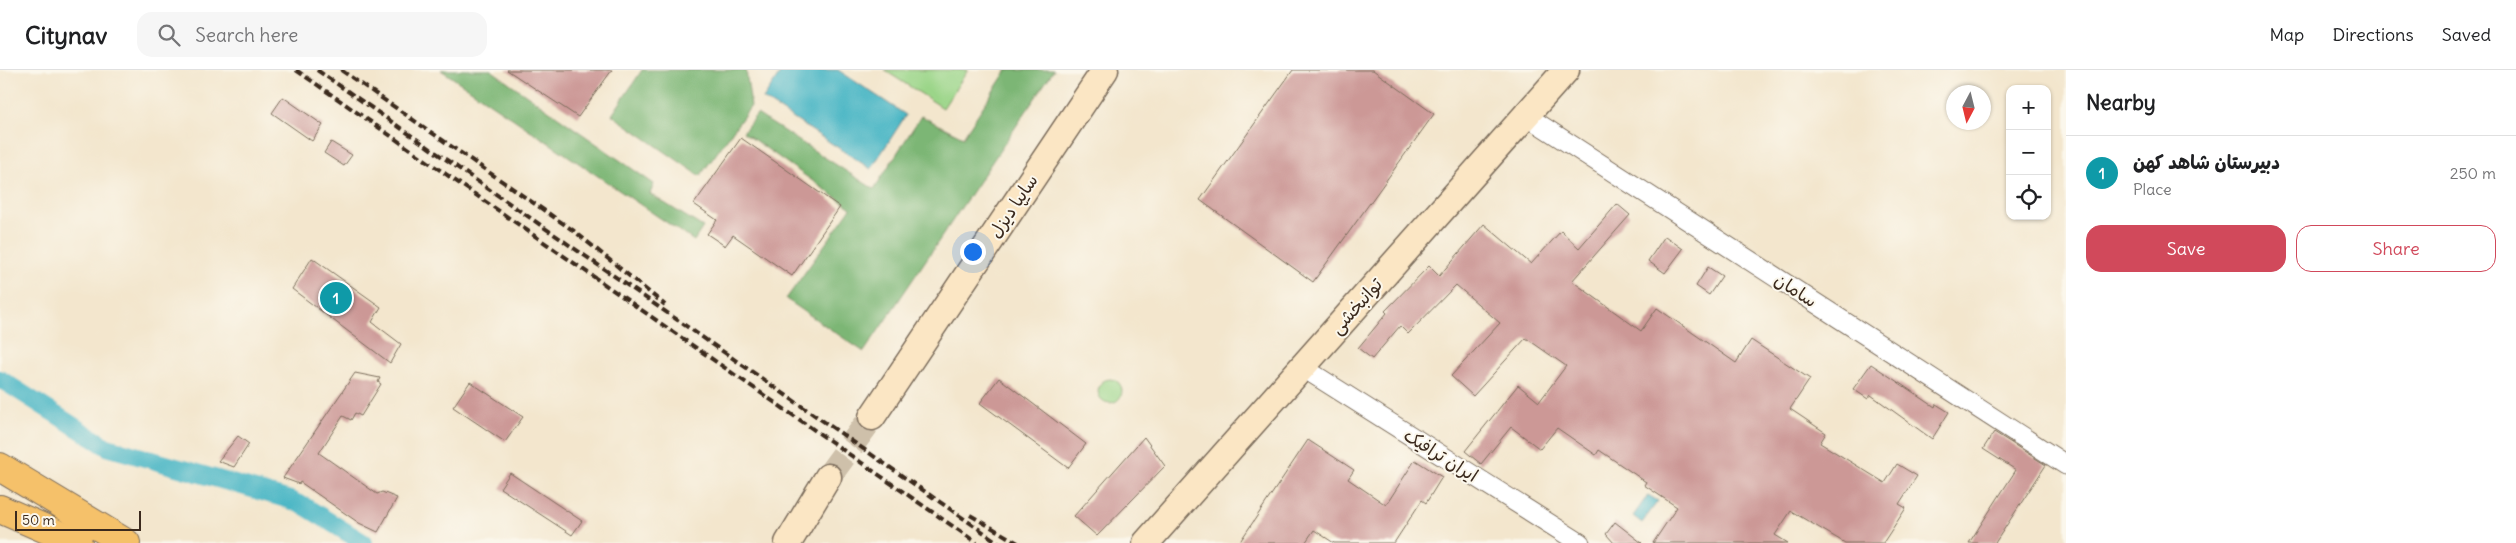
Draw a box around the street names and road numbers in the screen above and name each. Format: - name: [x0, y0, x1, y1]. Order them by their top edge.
- street label: سایپا دیزل: [983, 170, 1044, 243]
- street label: سامان: [1770, 268, 1822, 312]
- street label: توانبخشی: [1325, 273, 1388, 339]
- street label: ایران ترافیک: [1400, 423, 1482, 487]

